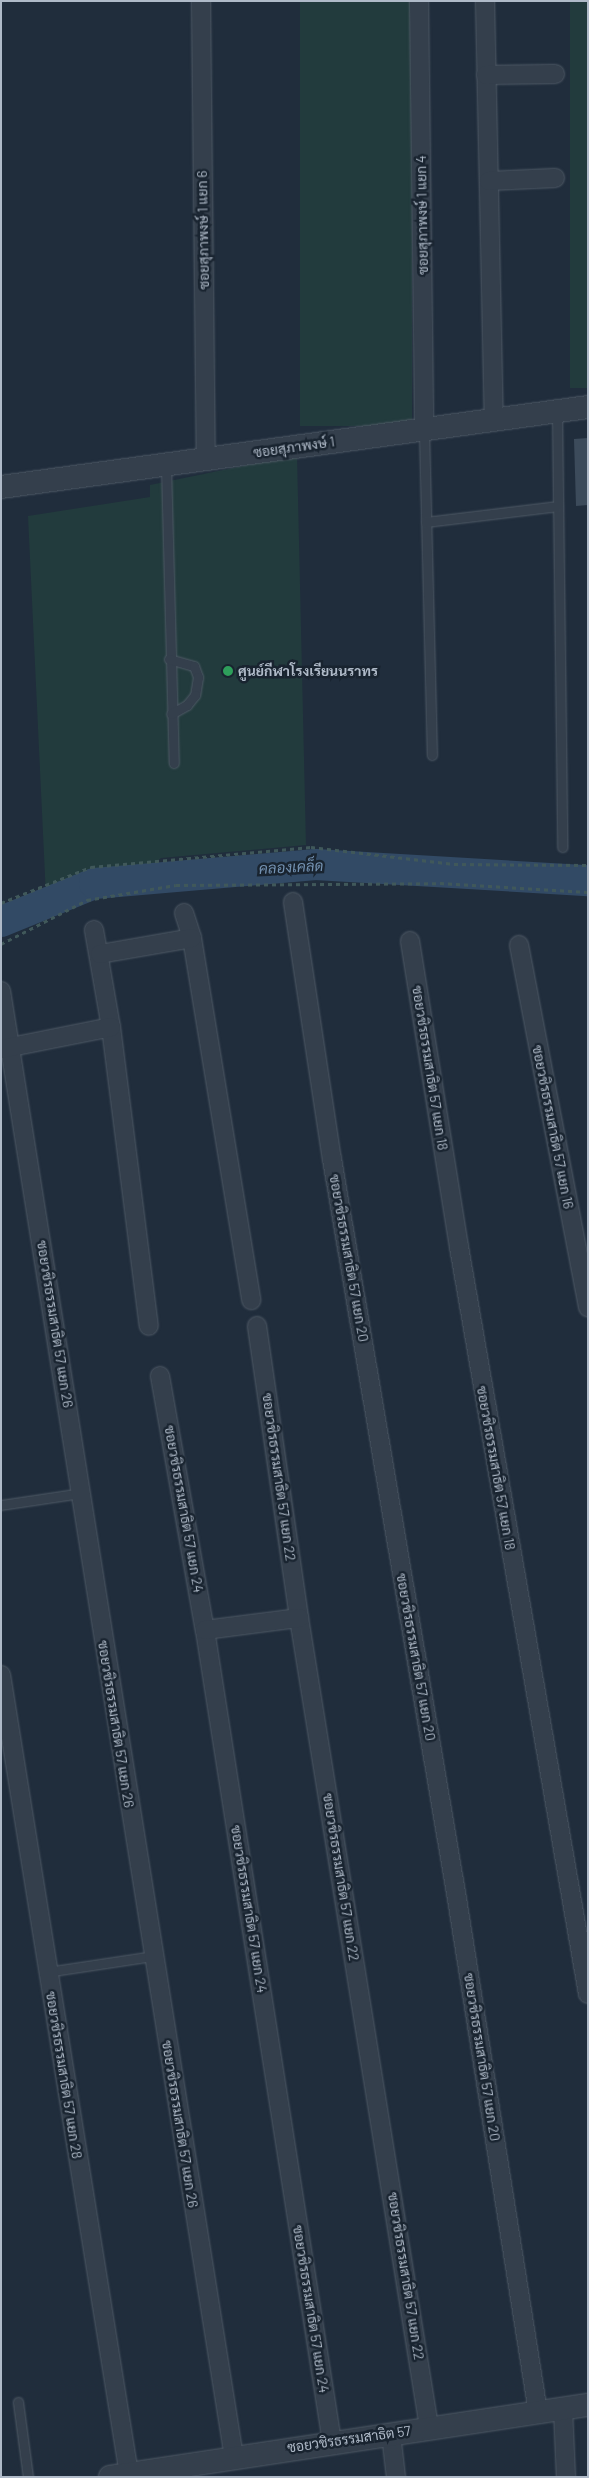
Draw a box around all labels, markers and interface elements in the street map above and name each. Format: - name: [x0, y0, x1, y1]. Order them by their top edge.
- street label: ซอยสุภาพงษ์ 1 แยก 4: [413, 155, 431, 275]
- street label: ซอยสุภาพงษ์ 1 แยก 6: [194, 170, 212, 290]
- street label: ซอยสุภาพงษ์ 1: [252, 433, 336, 461]
- place label: ศูนย์กีฬาโรงเรียนนราทร: [238, 663, 378, 679]
- marker: ศูนย์กีฬาโรงเรียนนราทร: [222, 665, 234, 677]
- water label: คลองเคล็ด: [258, 856, 324, 878]
- street label: ซอยวชิรธรรมสาธิต 57 แยก 18: [409, 984, 451, 1152]
- street label: ซอยวชิรธรรมสาธิต 57 แยก 16: [529, 1044, 577, 1210]
- street label: ซอยวชิรธรรมสาธิต 57 แยก 20: [326, 1173, 372, 1343]
- street label: ซอยวชิรธรรมสาธิต 57 แยก 26: [33, 1239, 77, 1409]
- street label: ซอยวชิรธรรมสาธิต 57 แยก 18: [473, 1385, 519, 1551]
- street label: ซอยวชิรธรรมสาธิต 57 แยก 22: [259, 1392, 299, 1562]
- street label: ซอยวชิรธรรมสาธิต 57 แยก 24: [161, 1424, 207, 1594]
- street label: ซอยวชิรธรรมสาธิต 57 แยก 20: [393, 1572, 439, 1742]
- street label: ซอยวชิรธรรมสาธิต 57 แยก 26: [94, 1639, 138, 1809]
- street label: ซอยวชิรธรรมสาธิต 57 แยก 22: [319, 1792, 363, 1962]
- street label: ซอยวชิรธรรมสาธิต 57 แยก 24: [227, 1824, 271, 1994]
- street label: ซอยวชิรธรรมสาธิต 57 แยก 20: [460, 1972, 504, 2142]
- street label: ซอยวชิรธรรมสาธิต 57 แยก 28: [42, 1990, 86, 2160]
- street label: ซอยวชิรธรรมสาธิต 57 แยก 26: [158, 2039, 202, 2209]
- street label: ซอยวชิรธรรมสาธิต 57 แยก 22: [384, 2191, 428, 2361]
- street label: ซอยวชิรธรรมสาธิต 57 แยก 24: [289, 2224, 333, 2394]
- street label: ซอยวชิรธรรมสาธิต 57: [286, 2422, 412, 2456]

